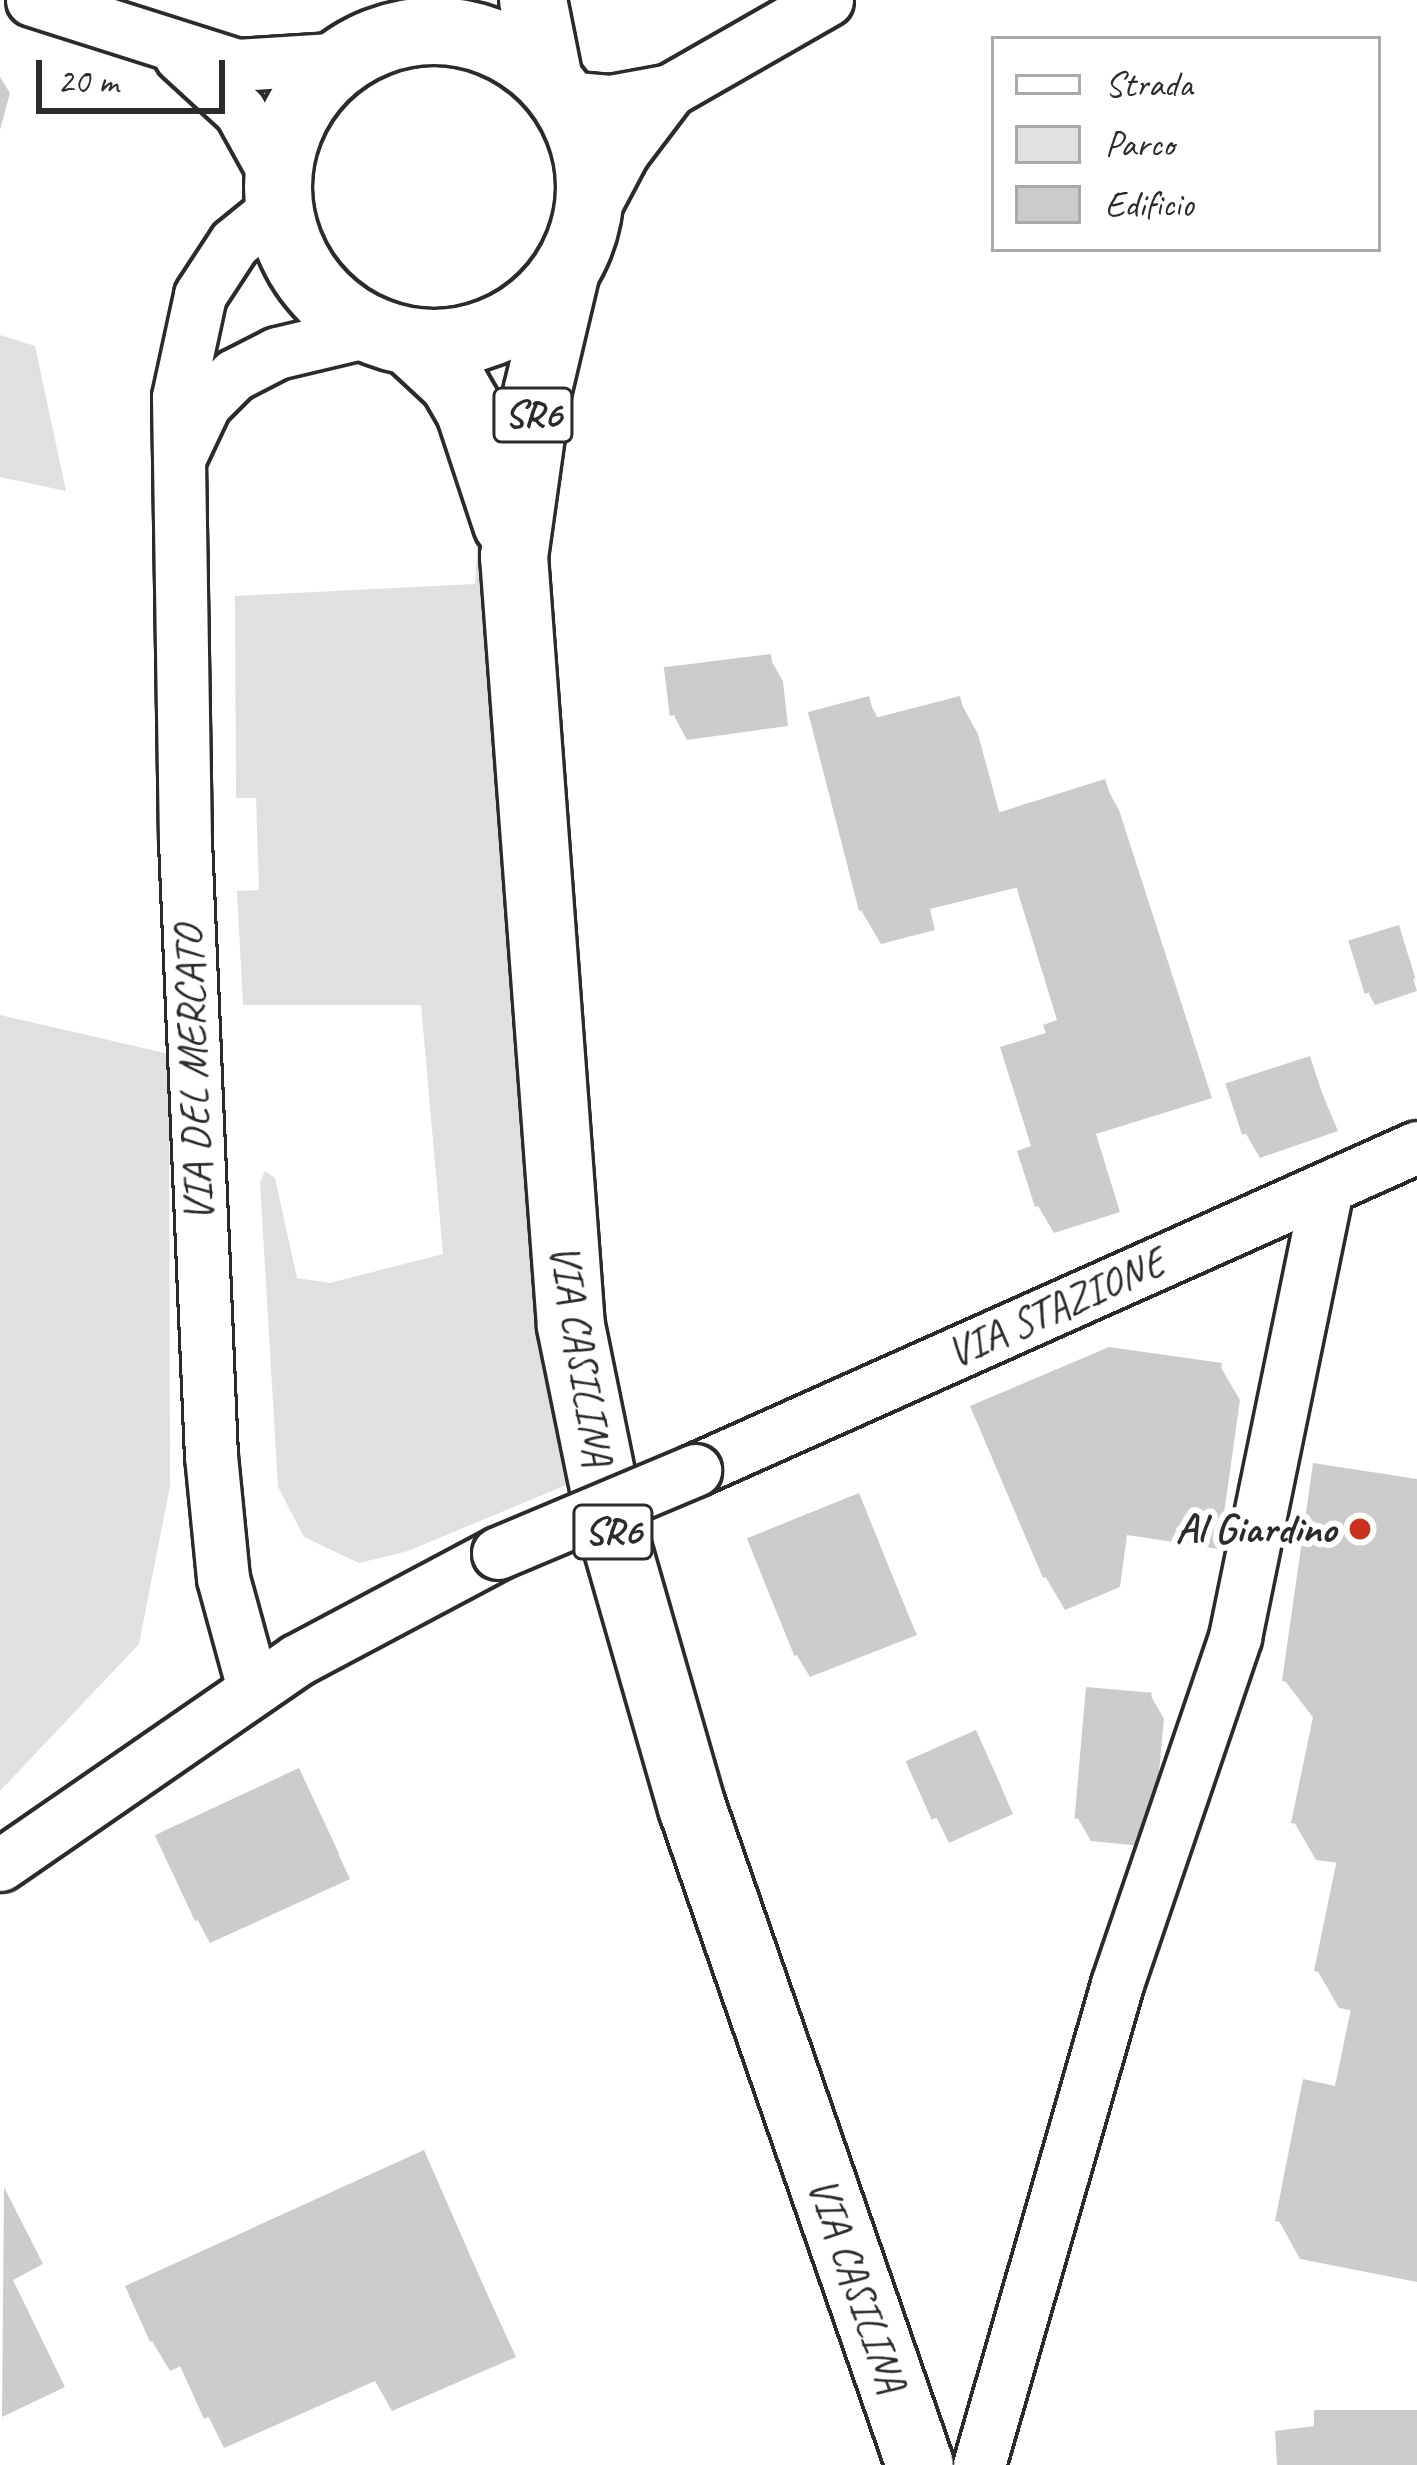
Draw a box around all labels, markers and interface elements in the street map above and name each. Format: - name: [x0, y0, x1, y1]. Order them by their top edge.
- scale bar: [42, 36, 231, 110]
- legend: [991, 36, 1381, 252]
- text: 20 m: [57, 58, 118, 104]
- text: Strada: [1105, 61, 1192, 107]
- text: Parco: [1105, 121, 1174, 167]
- text: Edificio: [1105, 181, 1194, 227]
- road number: SR6: [491, 382, 575, 448]
- street label: VIA DEL MERCATO: [164, 925, 224, 1223]
- street label: VIA STAZIONE: [939, 1237, 1173, 1379]
- street label: VIA CASILINA: [538, 1240, 624, 1470]
- road number: SR6: [571, 1499, 655, 1565]
- place label: Al Giardino: [1176, 1504, 1336, 1554]
- marker: Al Giardino: [1347, 1516, 1373, 1542]
- street label: VIA CASILINA: [796, 2170, 918, 2400]

